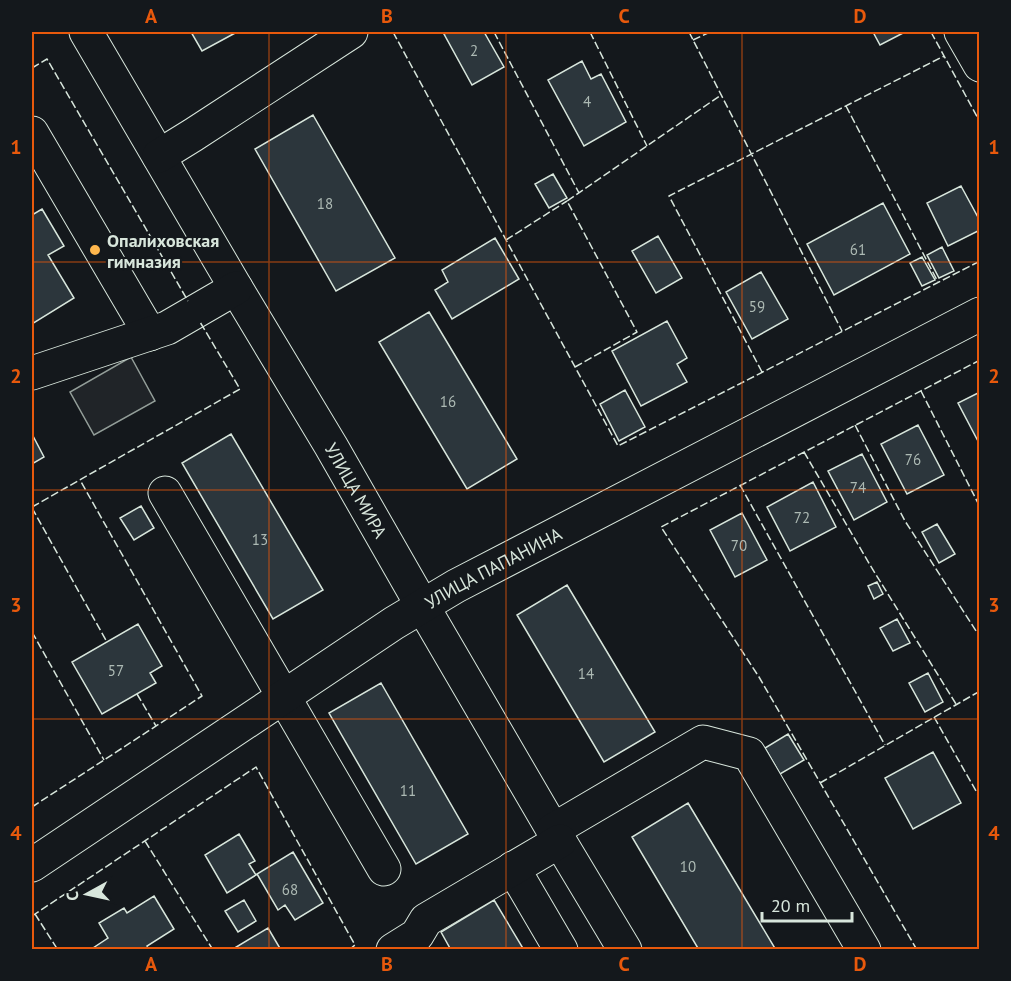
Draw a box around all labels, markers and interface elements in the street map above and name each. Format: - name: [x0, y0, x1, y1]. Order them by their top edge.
- text: A: [145, 3, 158, 29]
- text: B: [381, 3, 393, 29]
- text: C: [618, 3, 630, 29]
- text: D: [854, 3, 867, 29]
- house number: 2: [470, 41, 478, 60]
- house number: 4: [583, 92, 591, 111]
- text: 1: [10, 134, 22, 160]
- text: 1: [988, 134, 1000, 160]
- house number: 18: [317, 194, 333, 213]
- place label: Опалиховская гимназия: [107, 229, 219, 273]
- house number: 61: [850, 240, 866, 259]
- marker: Опалиховская гимназия: [88, 243, 102, 257]
- house number: 59: [749, 297, 765, 316]
- text: 2: [10, 363, 22, 389]
- text: 2: [988, 363, 1000, 389]
- house number: 16: [440, 392, 456, 411]
- street label: УЛИЦА МИРА: [320, 439, 393, 542]
- house number: 76: [905, 450, 921, 469]
- house number: 74: [850, 478, 866, 497]
- house number: 72: [794, 508, 810, 527]
- street label: УЛИЦА ПАПАНИНА: [420, 522, 566, 614]
- house number: 13: [252, 530, 268, 549]
- house number: 70: [731, 536, 747, 555]
- text: 3: [10, 592, 22, 618]
- text: 3: [988, 592, 1000, 618]
- house number: 57: [108, 661, 124, 680]
- house number: 14: [578, 664, 594, 683]
- house number: 11: [400, 781, 416, 800]
- text: 4: [10, 820, 22, 846]
- text: 4: [988, 820, 1000, 846]
- house number: 10: [680, 857, 696, 876]
- north arrow: [57, 864, 117, 924]
- house number: 68: [282, 880, 298, 899]
- scale bar: [762, 885, 852, 923]
- text: С: [62, 890, 83, 902]
- text: 20 m: [771, 894, 810, 917]
- text: A: [145, 951, 158, 977]
- text: B: [381, 951, 393, 977]
- text: C: [618, 951, 630, 977]
- text: D: [854, 951, 867, 977]

